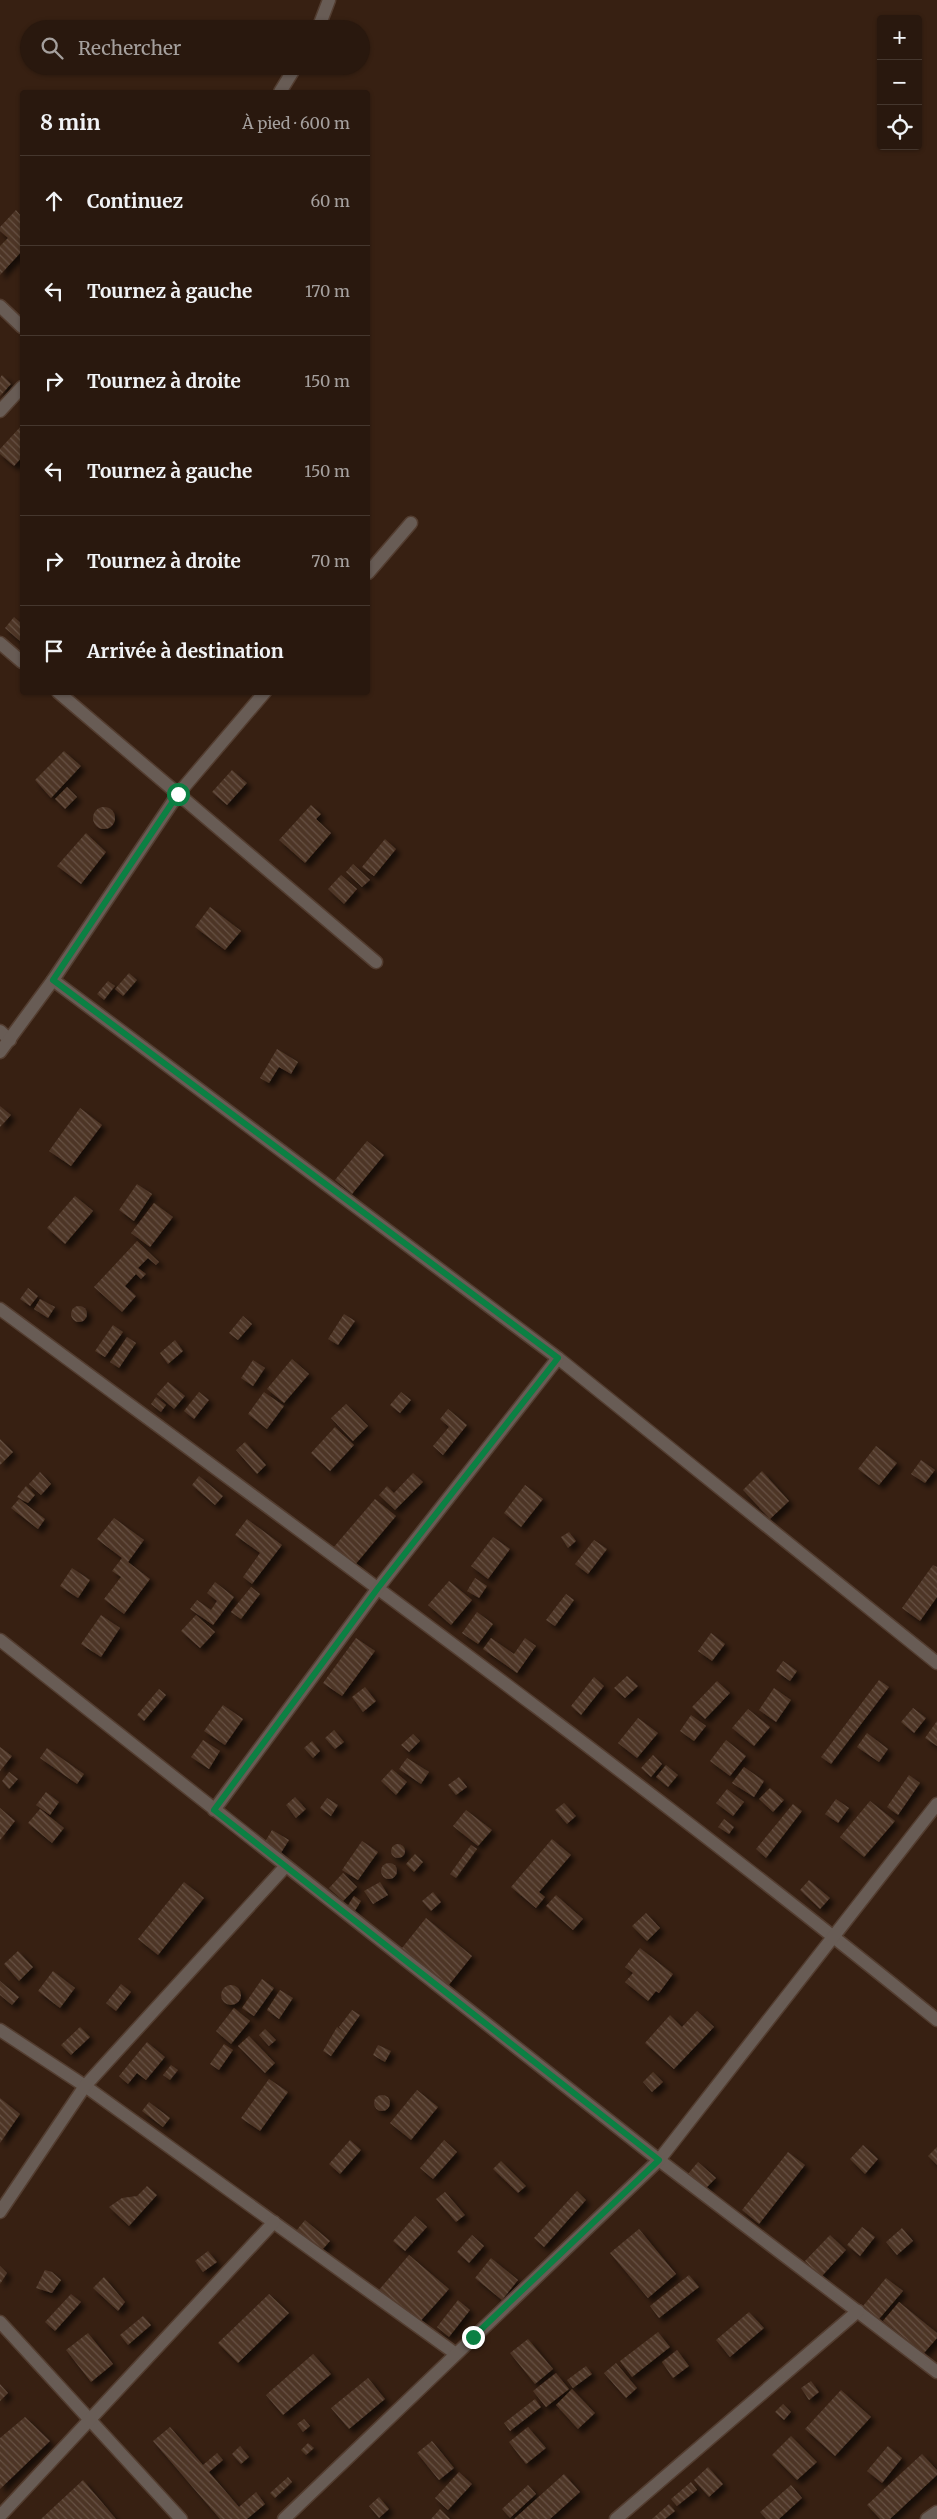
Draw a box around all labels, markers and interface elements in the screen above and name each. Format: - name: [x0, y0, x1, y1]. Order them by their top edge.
- map controls: [877, 15, 922, 150]
- button: +: [877, 15, 922, 60]
- search box: [20, 20, 370, 75]
- icon: search: [38, 34, 66, 62]
- text: Rechercher: [78, 36, 181, 60]
- button: −: [877, 60, 922, 105]
- button: locate: [877, 105, 922, 150]
- text: 8 min: [40, 109, 101, 136]
- text: À pied · 600 m: [242, 113, 350, 133]
- icon: ahead: [40, 187, 68, 215]
- text: Continuez: [87, 189, 183, 213]
- text: 60 m: [310, 191, 350, 211]
- icon: left: [40, 277, 68, 305]
- text: Tournez à gauche: [87, 279, 252, 303]
- text: 170 m: [305, 281, 350, 301]
- icon: right: [40, 367, 68, 395]
- text: Tournez à droite: [87, 369, 241, 393]
- text: 150 m: [304, 371, 350, 391]
- icon: left: [40, 457, 68, 485]
- text: Tournez à gauche: [87, 459, 252, 483]
- text: 150 m: [304, 461, 350, 481]
- icon: right: [40, 547, 68, 575]
- text: Tournez à droite: [87, 549, 241, 573]
- text: 70 m: [311, 551, 350, 571]
- icon: arrive: [40, 637, 68, 665]
- text: Arrivée à destination: [87, 639, 284, 663]
- route start: [167, 783, 190, 806]
- route end: [462, 2326, 485, 2349]

